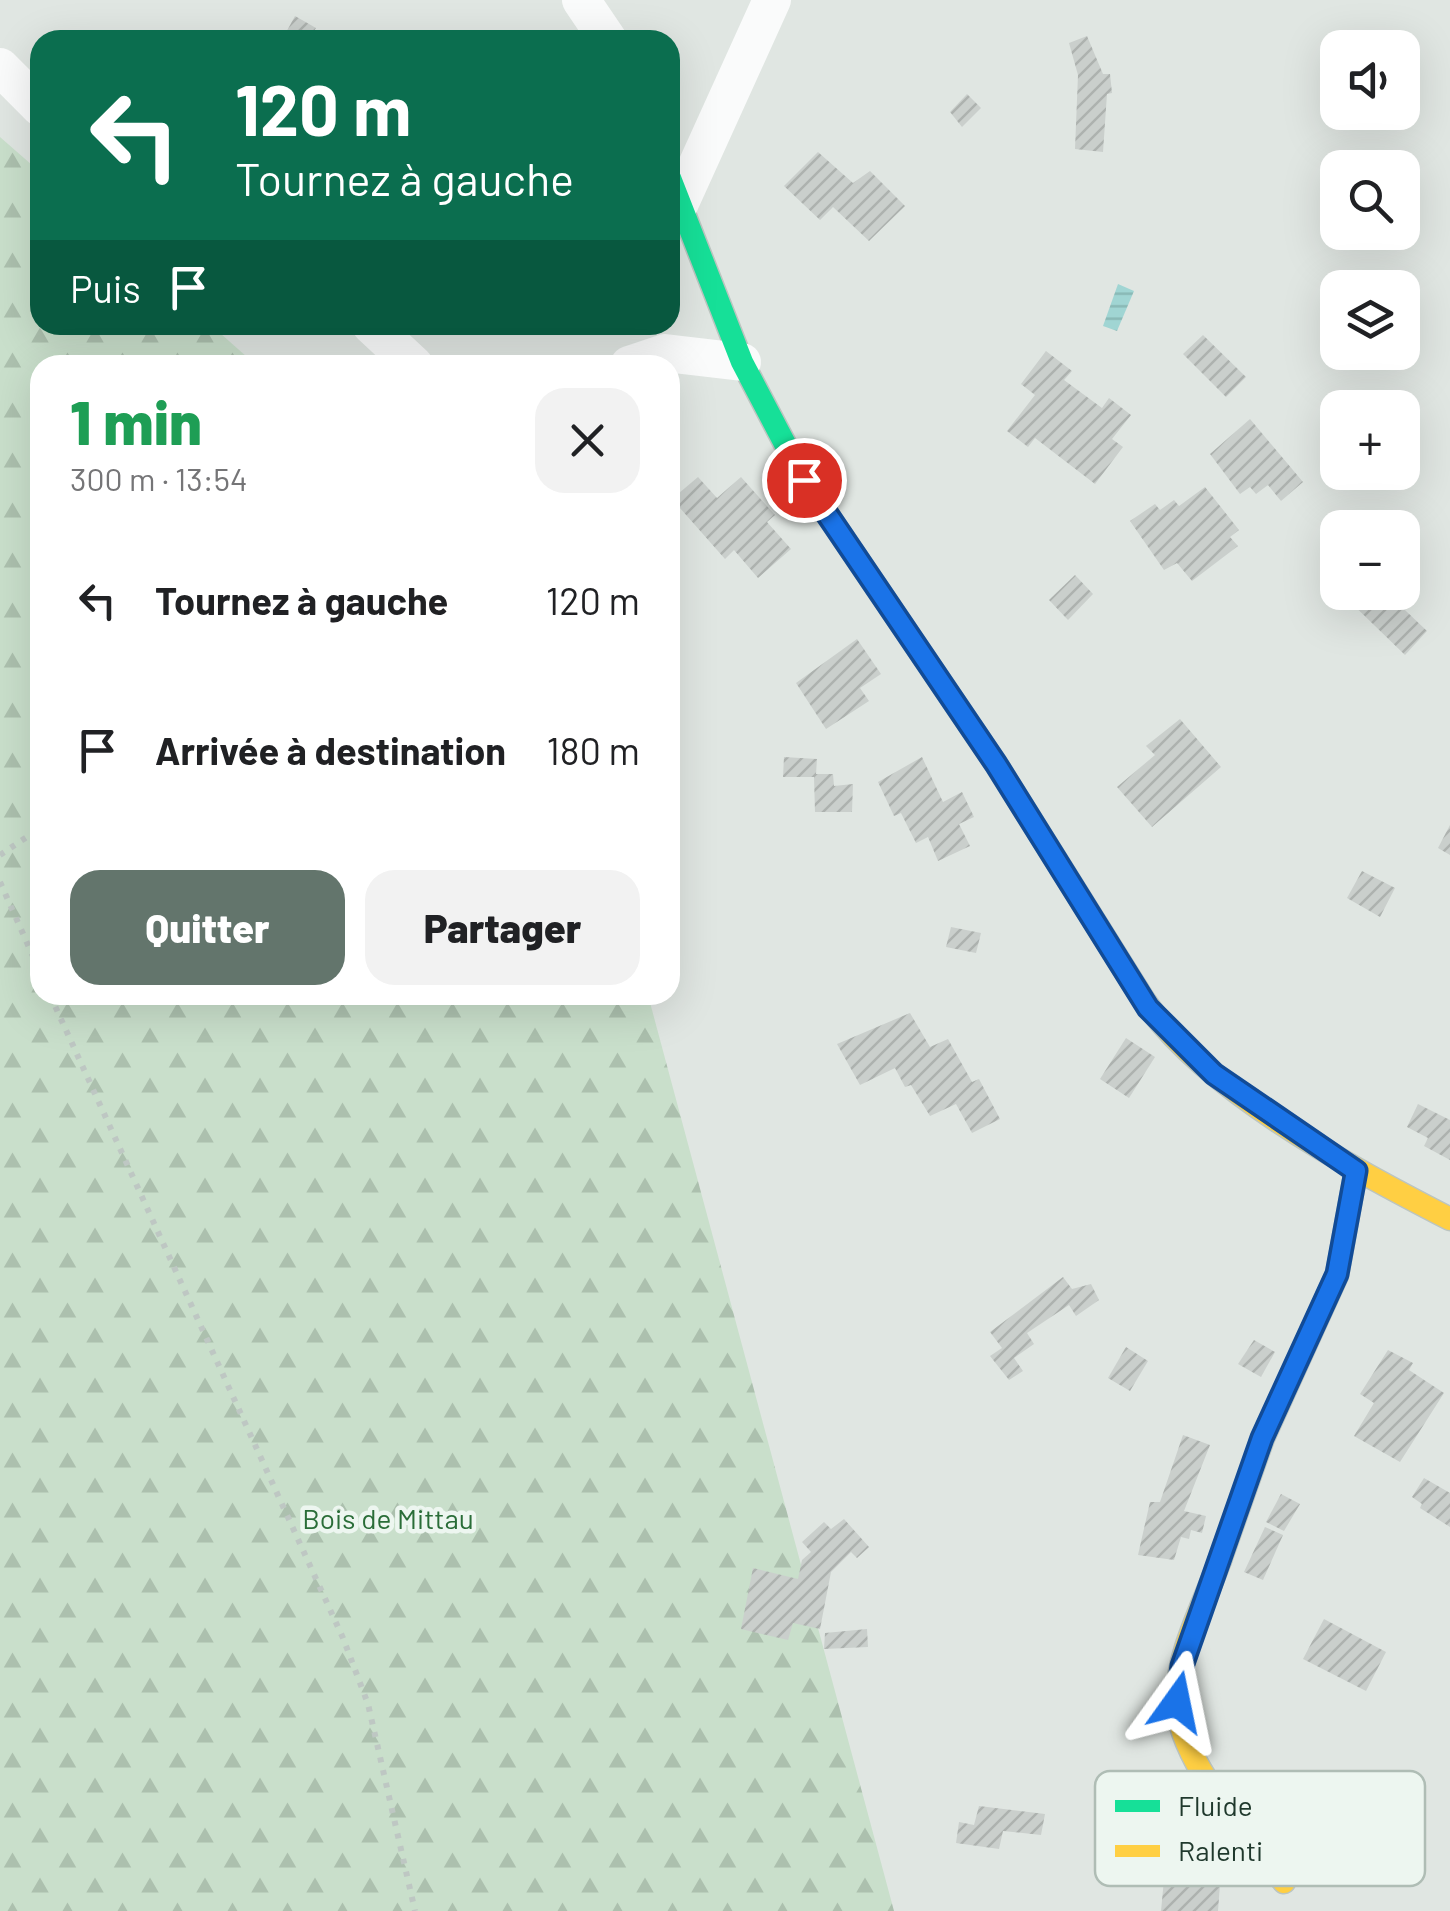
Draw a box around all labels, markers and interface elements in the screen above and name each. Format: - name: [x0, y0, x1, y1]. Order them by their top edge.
- map controls: [1320, 30, 1420, 610]
- button: sound: [1320, 30, 1420, 130]
- text: 120 m: [235, 66, 411, 150]
- icon: left: [70, 70, 200, 200]
- button: search: [1320, 150, 1420, 250]
- text: Tournez à gauche: [235, 151, 574, 205]
- icon: arrive: [161, 260, 216, 315]
- text: Puis: [70, 265, 141, 311]
- button: layers: [1320, 270, 1420, 370]
- text: 1 min: [70, 385, 202, 457]
- button: close: [535, 388, 640, 493]
- button: +: [1320, 390, 1420, 490]
- pin: [762, 438, 847, 523]
- icon: arrive: [777, 453, 832, 508]
- text: 300 m · 13:54: [70, 459, 248, 497]
- button: −: [1320, 510, 1420, 610]
- icon: left: [70, 573, 125, 628]
- text: Tournez à gauche: [155, 577, 448, 623]
- text: 120 m: [546, 577, 640, 623]
- icon: arrive: [70, 723, 125, 778]
- text: Arrivée à destination: [155, 727, 506, 773]
- text: 180 m: [546, 727, 640, 773]
- button: Quitter: [70, 870, 345, 985]
- button: Partager: [365, 870, 640, 985]
- park label: Bois de Mittau: [302, 1501, 474, 1535]
- position arrow: [1125, 1650, 1229, 1754]
- legend: [1095, 1771, 1425, 1886]
- text: Fluide: [1178, 1788, 1253, 1822]
- text: Ralenti: [1178, 1833, 1263, 1867]

